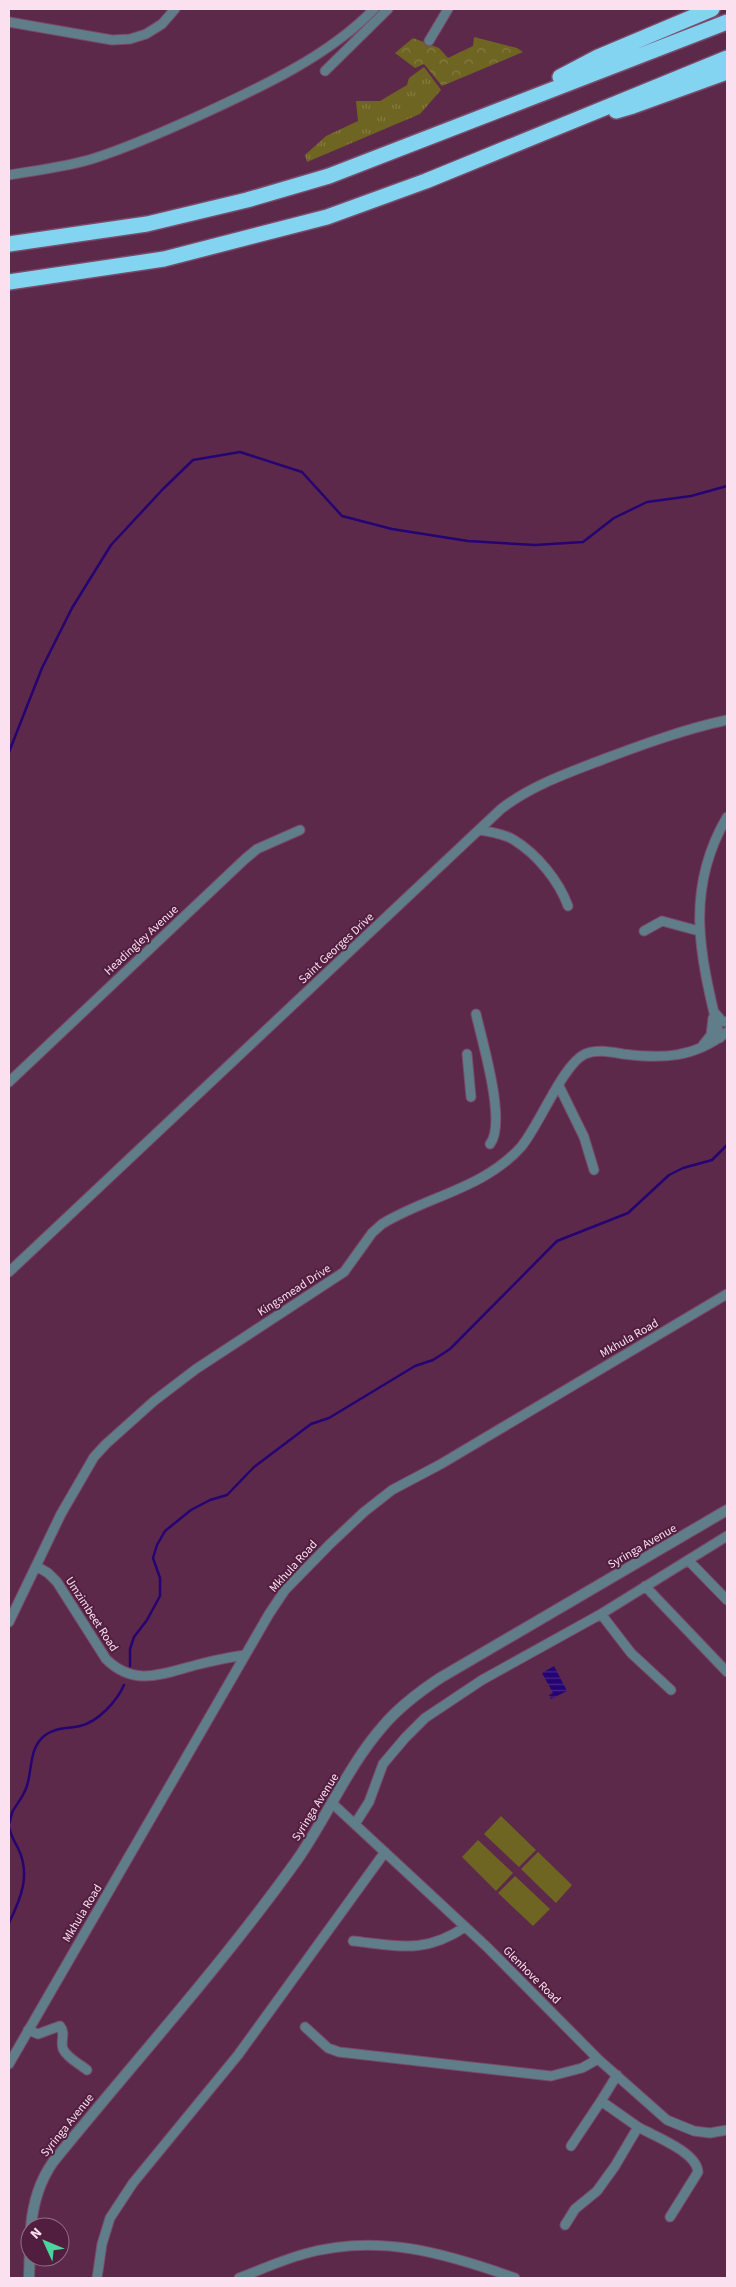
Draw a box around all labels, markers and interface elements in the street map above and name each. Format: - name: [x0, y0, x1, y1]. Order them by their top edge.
- street label: Headingley Avenue: [100, 901, 182, 979]
- street label: Saint Georges Drive: [295, 909, 378, 988]
- street label: Kingsmead Drive: [254, 1260, 334, 1321]
- street label: Mkhula Road: [597, 1315, 662, 1362]
- street label: Syringa Avenue: [605, 1520, 680, 1573]
- street label: Mkhula Road: [265, 1537, 321, 1596]
- street label: Umzimbeet Road: [61, 1573, 122, 1655]
- street label: Syringa Avenue: [288, 1770, 343, 1844]
- street label: Mkhula Road: [58, 1881, 106, 1945]
- street label: Glenhove Road: [499, 1943, 564, 2008]
- street label: Syringa Avenue: [37, 2090, 98, 2161]
- north arrow: [20, 2217, 70, 2267]
- text: N: [26, 2223, 47, 2244]

